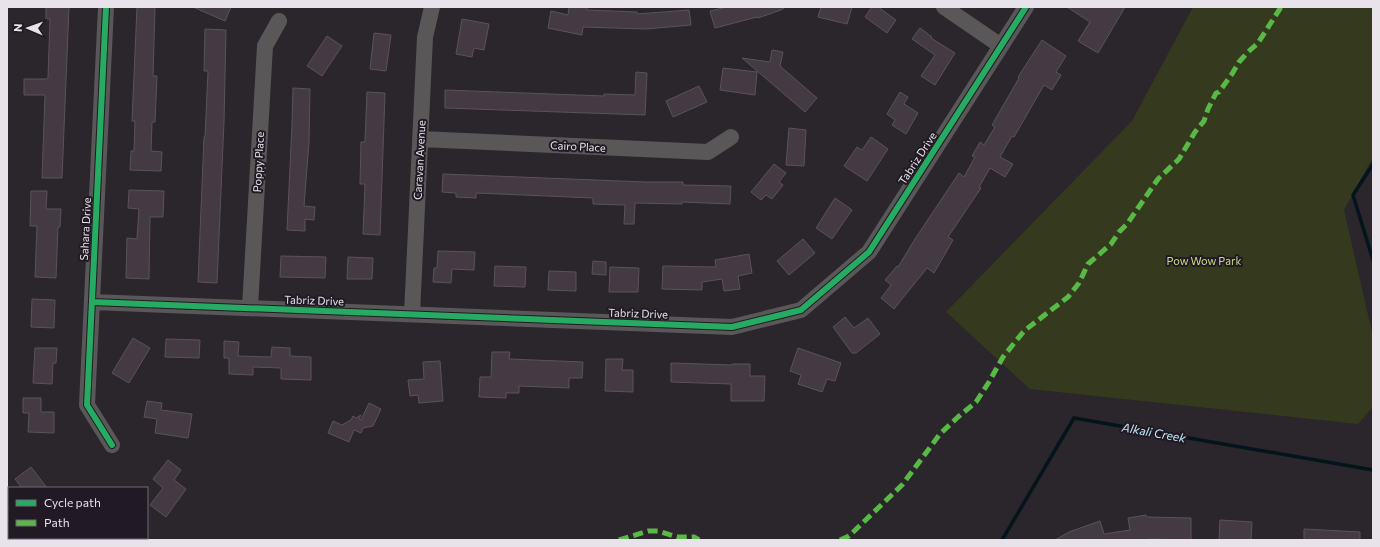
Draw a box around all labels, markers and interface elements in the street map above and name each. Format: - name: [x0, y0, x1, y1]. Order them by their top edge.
- north arrow: [8, 8, 48, 48]
- text: N: [11, 23, 24, 32]
- street label: Caravan Avenue: [410, 120, 428, 200]
- street label: Tabriz Drive: [895, 129, 939, 187]
- street label: Poppy Place: [250, 131, 266, 193]
- street label: Cairo Place: [550, 138, 606, 154]
- street label: Sahara Drive: [77, 197, 93, 261]
- park label: Pow Wow Park: [1167, 254, 1241, 267]
- street label: Tabriz Drive: [284, 292, 344, 308]
- street label: Tabriz Drive: [608, 305, 668, 321]
- water label: Alkali Creek: [1120, 419, 1187, 445]
- legend: [8, 487, 148, 539]
- text: Cycle path: [44, 495, 101, 509]
- text: Path: [44, 515, 70, 529]

